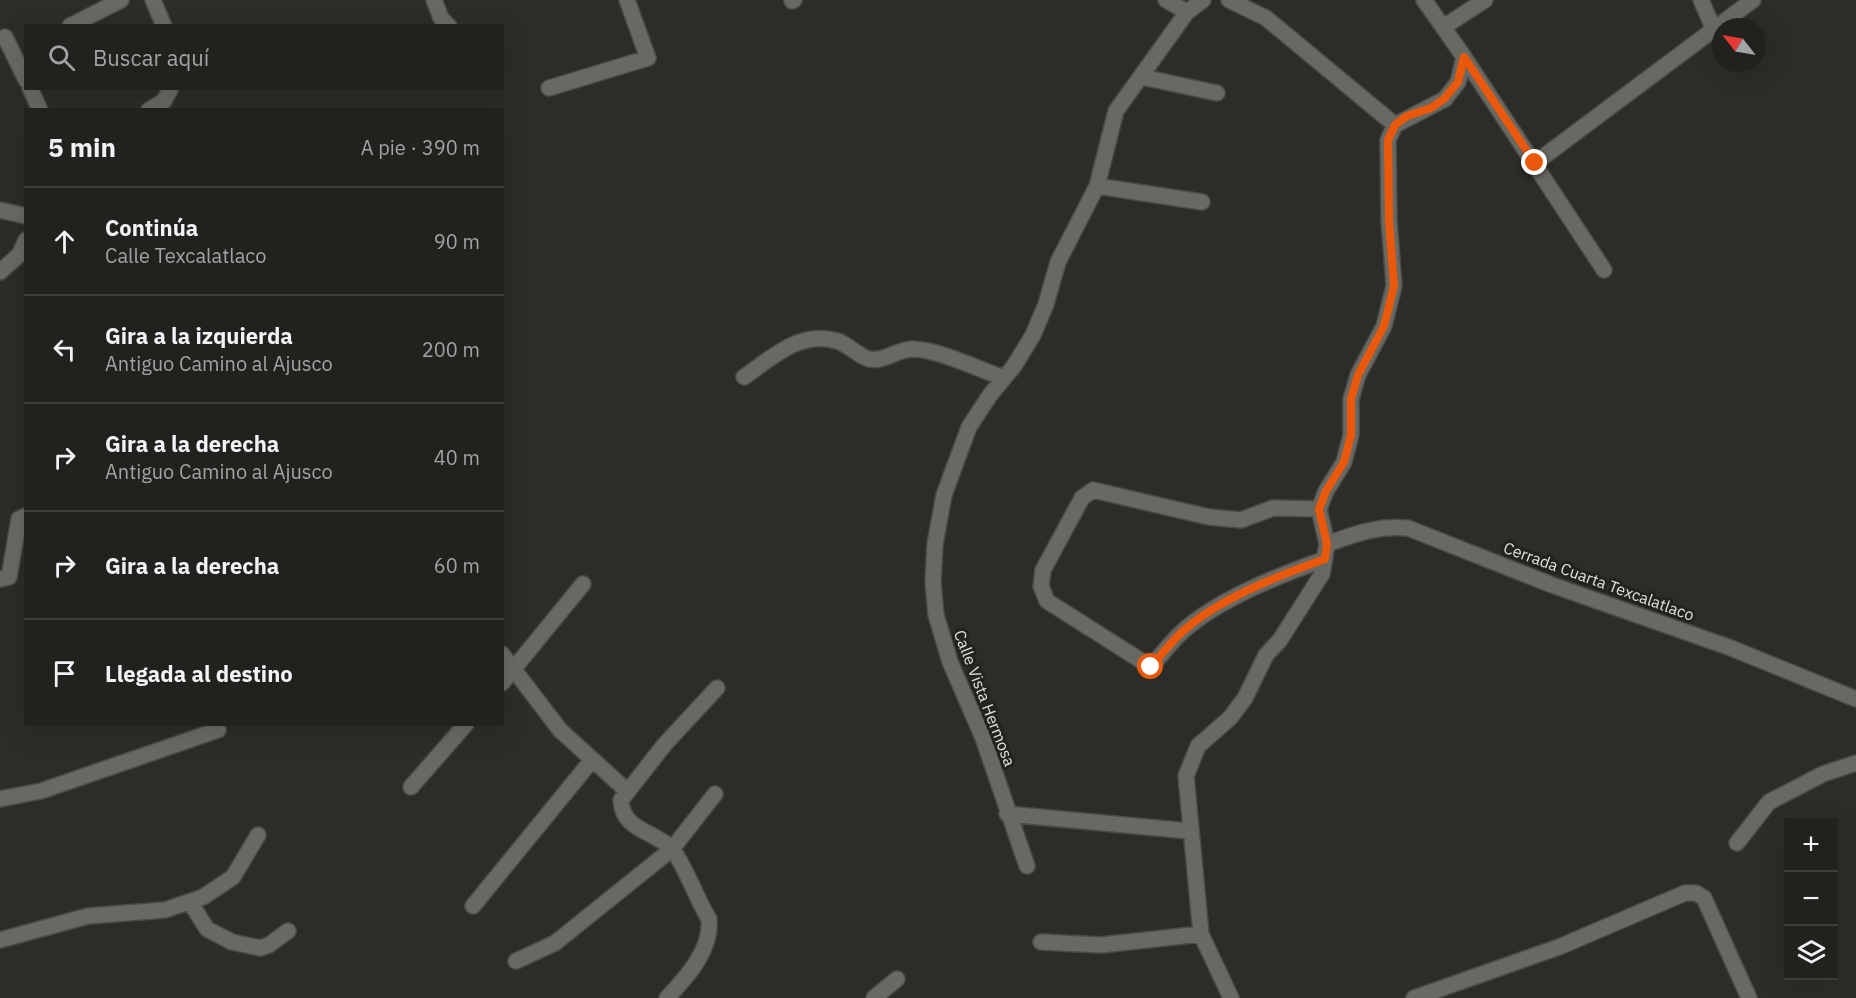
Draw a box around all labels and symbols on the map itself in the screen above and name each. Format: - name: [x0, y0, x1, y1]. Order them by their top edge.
- north arrow: [1712, 18, 1766, 72]
- route end: [1521, 149, 1547, 175]
- street label: Cerrada Cuarta Texcalatlaco: [1501, 537, 1697, 625]
- street label: Calle Vista Hermosa: [950, 627, 1020, 769]
- route start: [1137, 653, 1163, 679]

